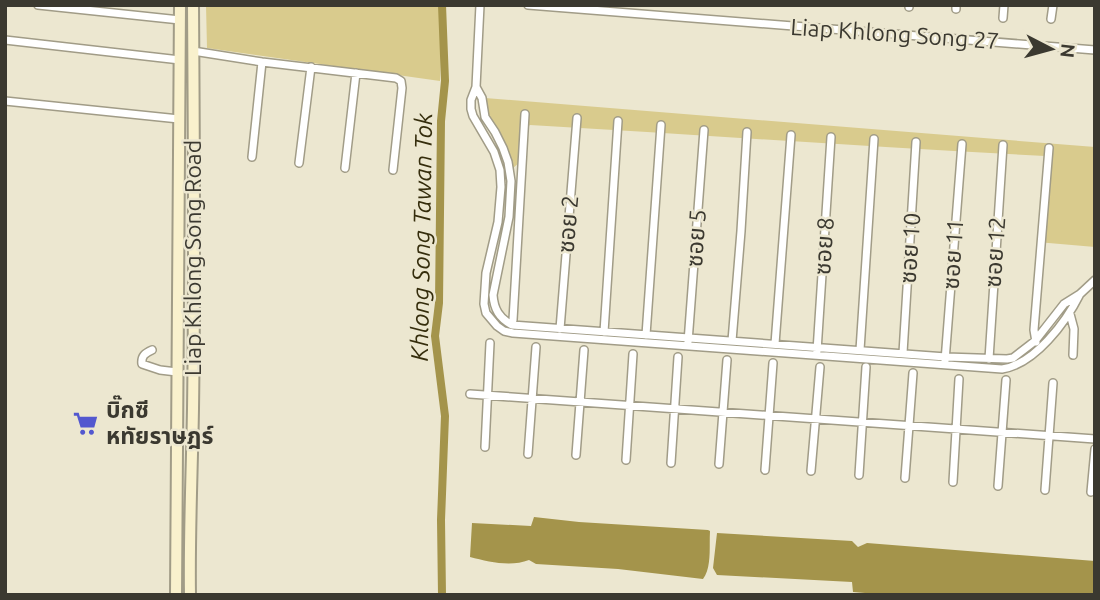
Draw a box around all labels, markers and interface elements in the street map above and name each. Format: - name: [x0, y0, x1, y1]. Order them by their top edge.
- street label: Liap Khlong Song 27: [790, 14, 1000, 53]
- north arrow: [1016, 14, 1086, 84]
- text: N: [1056, 43, 1080, 59]
- water label: Khlong Song Tawan Tok: [406, 112, 437, 361]
- street label: Liap Khlong Song Road: [180, 140, 205, 376]
- street label: ซอย 2: [553, 194, 582, 254]
- street label: ซอย 5: [681, 208, 710, 268]
- street label: ซอย 10: [895, 212, 924, 284]
- street label: ซอย 8: [809, 216, 838, 276]
- street label: ซอย 12: [980, 216, 1009, 288]
- street label: ซอย 11: [938, 218, 967, 290]
- place label: บิ๊กซี หทัยราษฎร์: [106, 395, 214, 449]
- supermarket icon: บิ๊กซี หทัยราษฎร์: [72, 409, 100, 437]

